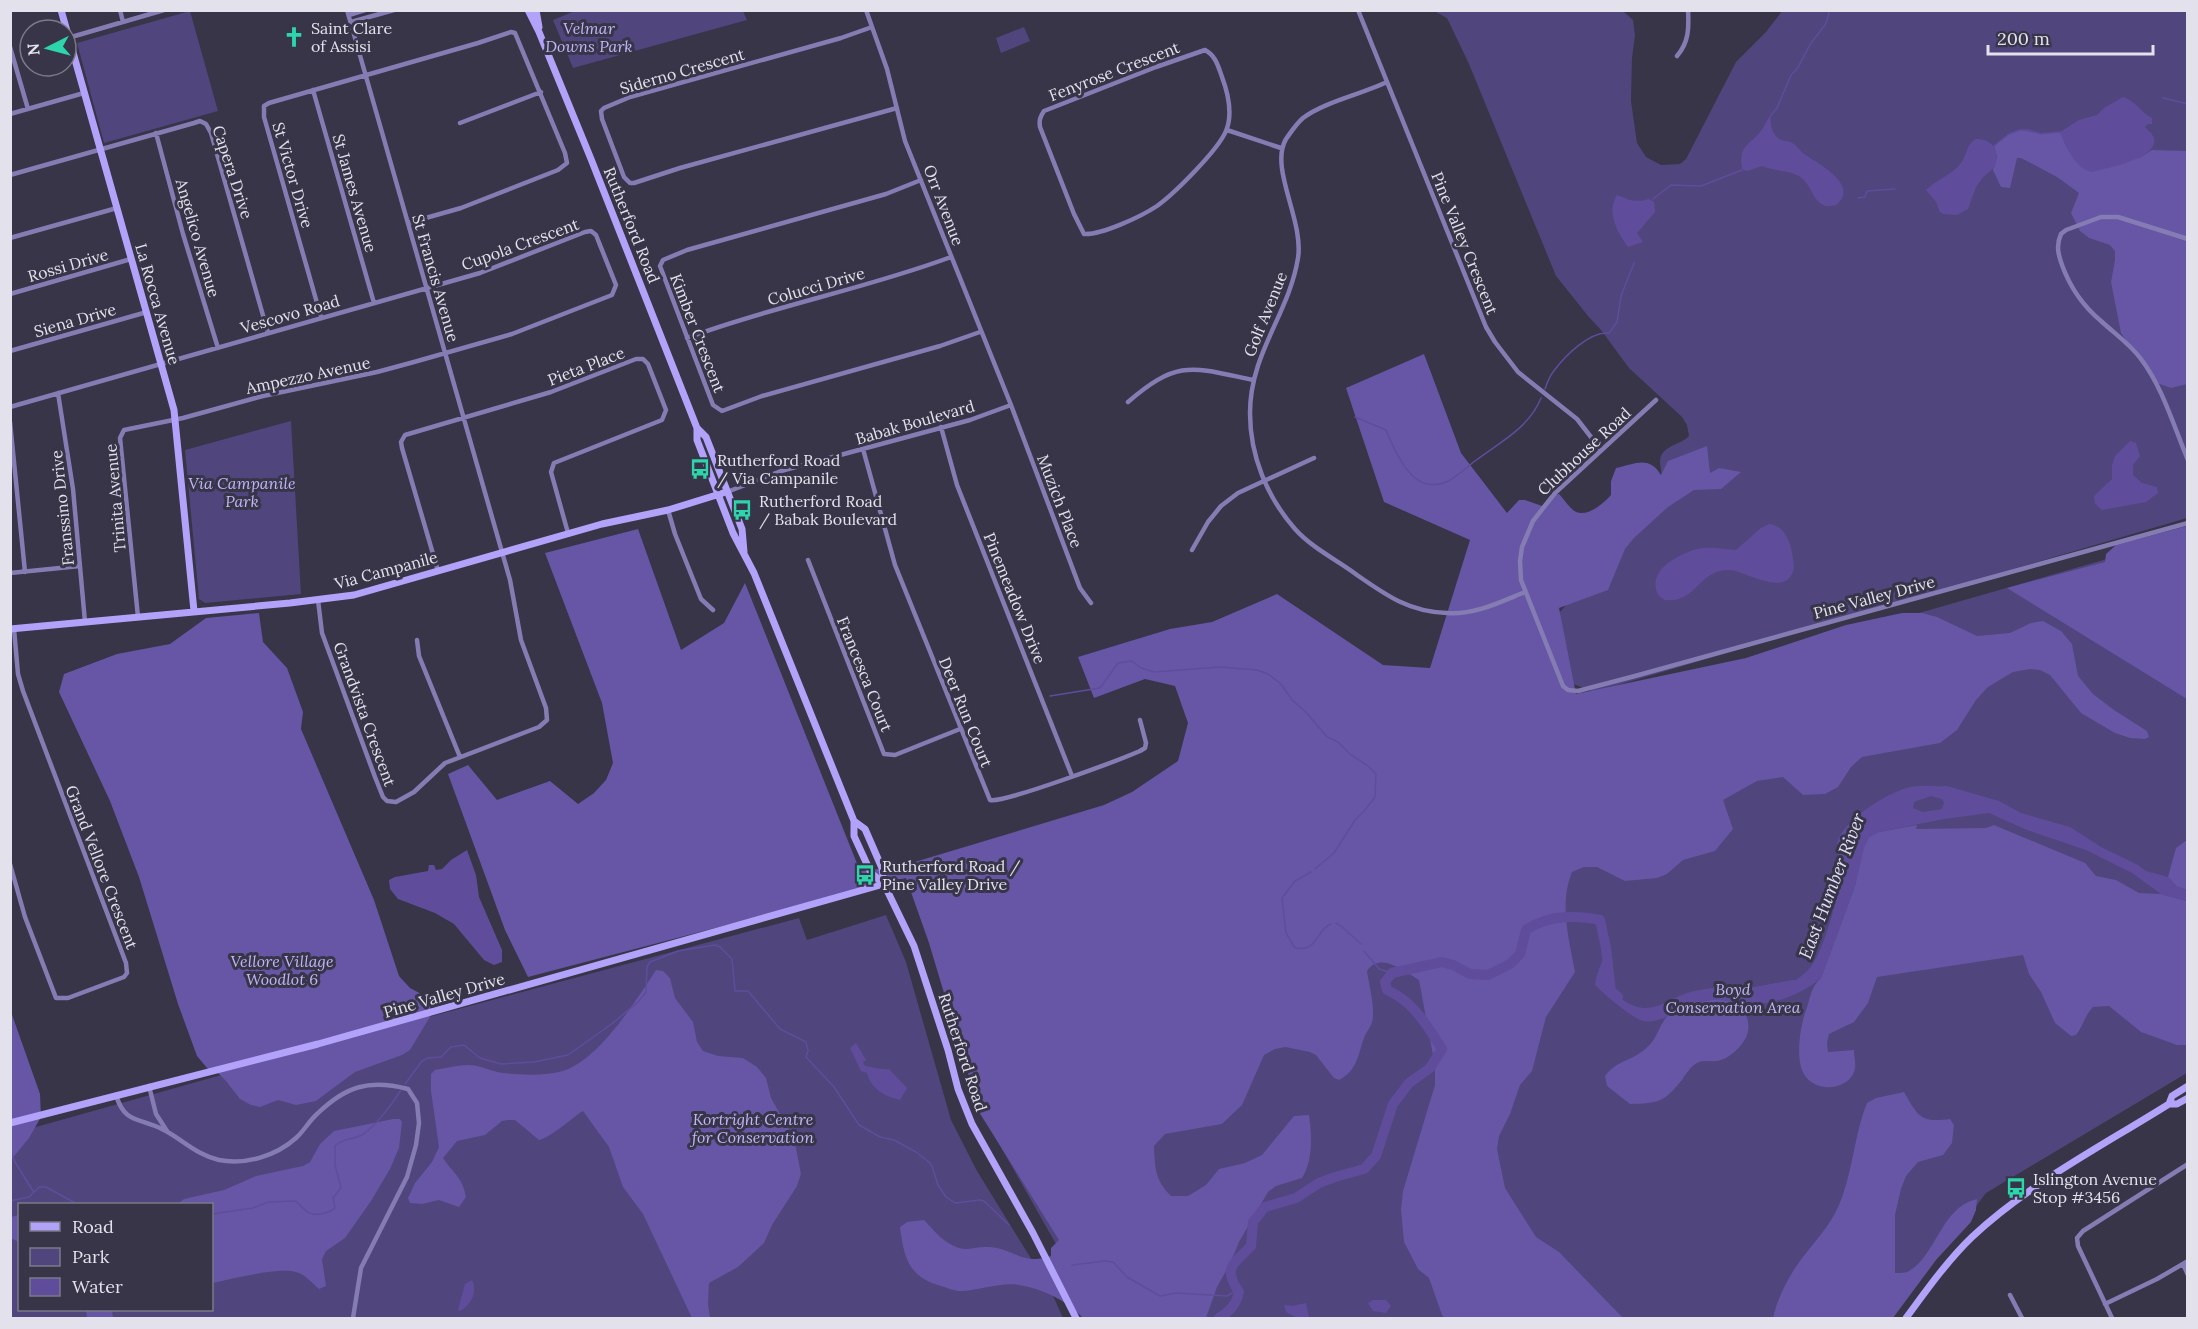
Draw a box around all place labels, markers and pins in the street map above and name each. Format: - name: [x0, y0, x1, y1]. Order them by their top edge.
- place label: Saint Clare of Assisi: [311, 18, 392, 56]
- church icon: Saint Clare of Assisi: [282, 25, 306, 49]
- place label: Rutherford Road / Via Campanile: [717, 450, 841, 489]
- bus stop icon: Rutherford Road / Via Campanile: [688, 457, 712, 481]
- place label: Rutherford Road / Babak Boulevard: [759, 491, 898, 530]
- bus stop icon: Rutherford Road / Babak Boulevard: [730, 498, 754, 522]
- place label: Rutherford Road / Pine Valley Drive: [882, 856, 1021, 894]
- bus stop icon: Rutherford Road / Pine Valley Drive: [853, 863, 877, 887]
- place label: Islington Avenue Stop #3456: [2033, 1169, 2157, 1207]
- bus stop icon: Islington Avenue Stop #3456: [2004, 1176, 2028, 1200]

